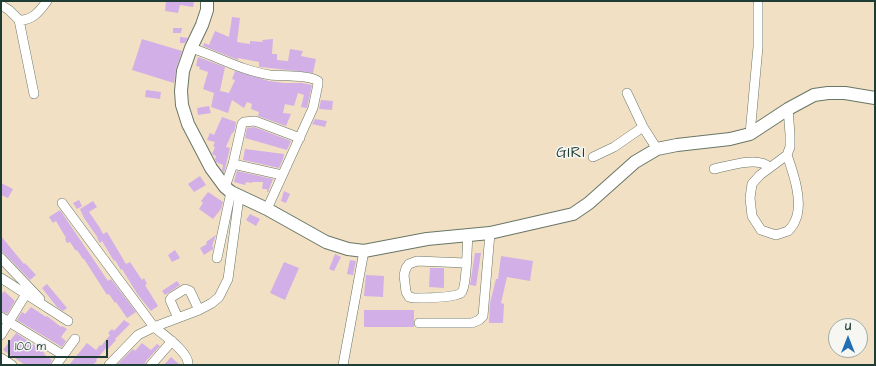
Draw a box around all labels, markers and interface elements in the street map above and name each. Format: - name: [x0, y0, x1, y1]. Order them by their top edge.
- district label: GIRI: [556, 145, 586, 163]
- north arrow: [828, 318, 868, 358]
- text: U: [845, 319, 851, 334]
- scale bar: [10, 332, 110, 358]
- text: 100 m: [15, 338, 46, 355]

